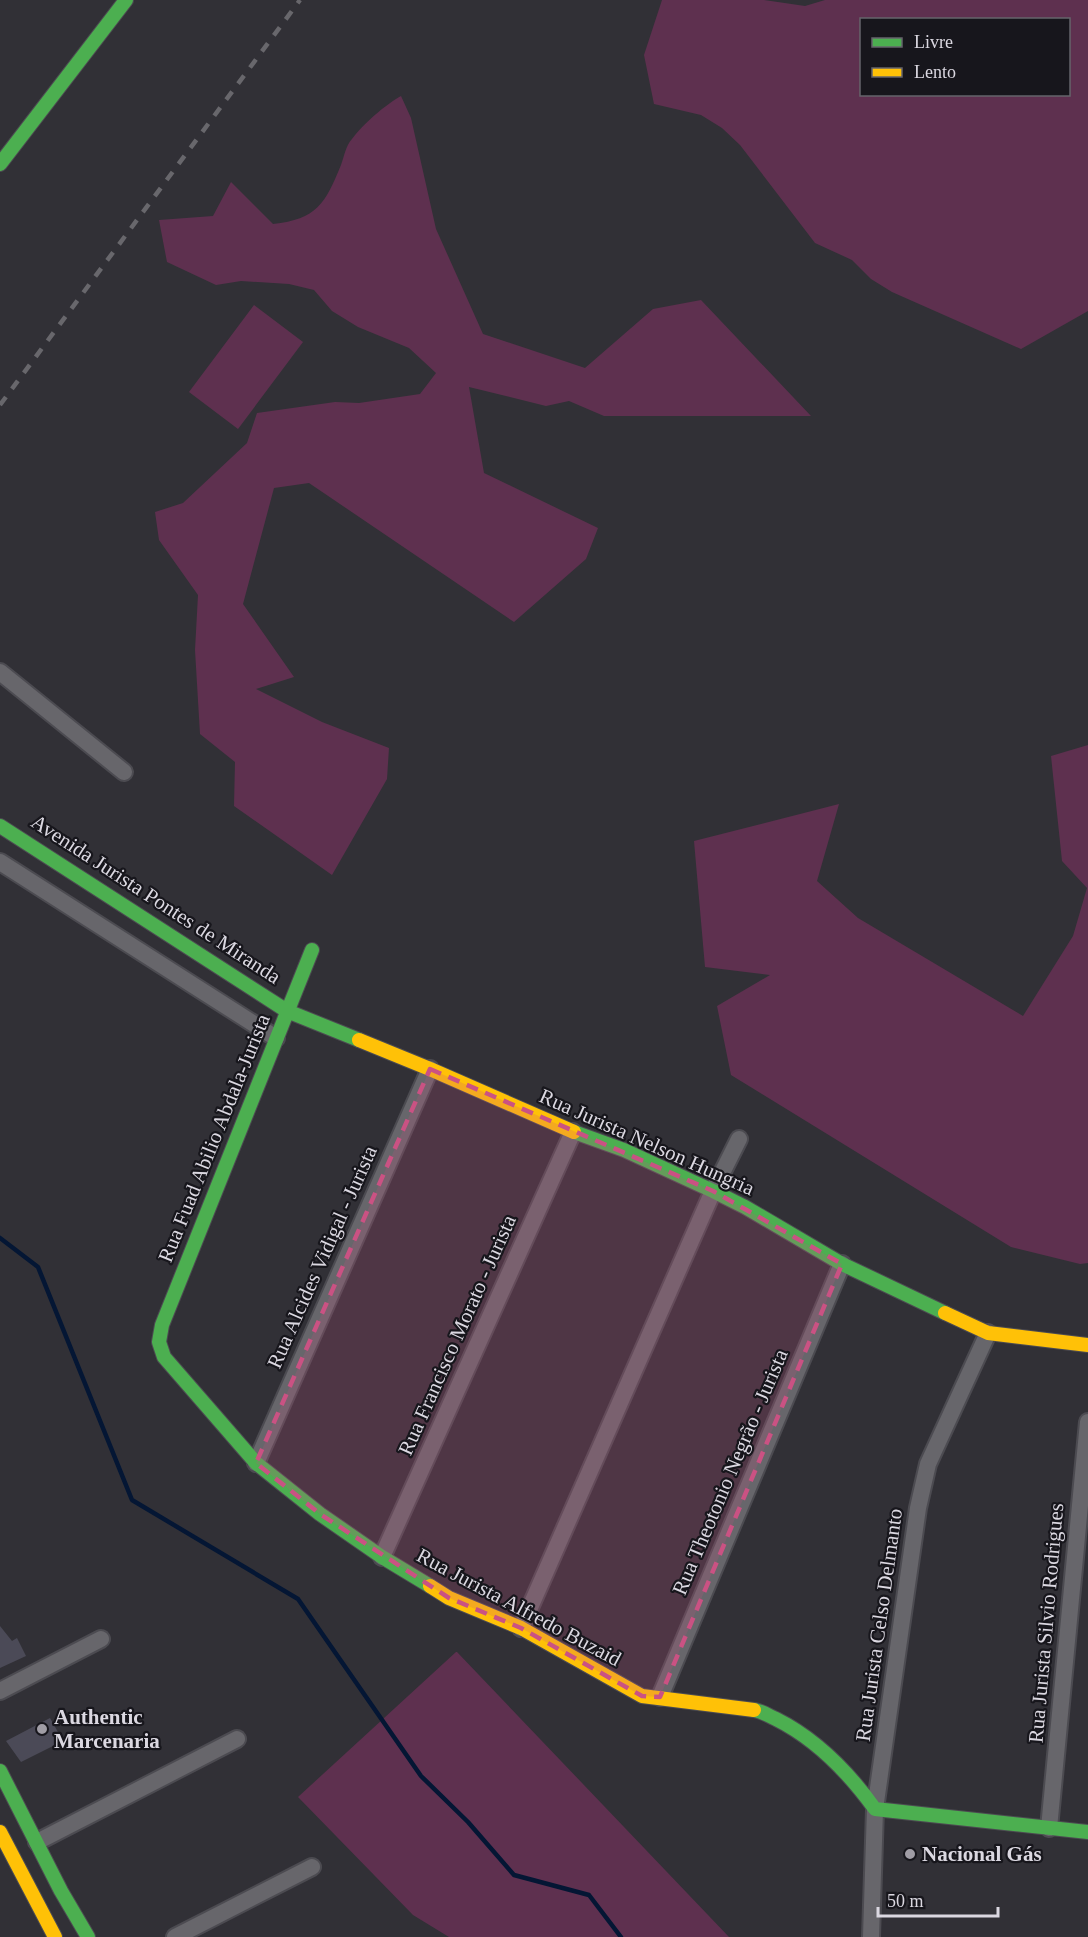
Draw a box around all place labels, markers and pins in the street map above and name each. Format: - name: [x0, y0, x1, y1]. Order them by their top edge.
- place label: Authentic Marcenaria: [54, 1705, 160, 1753]
- marker: Authentic Marcenaria: [35, 1722, 49, 1736]
- place label: Nacional Gás: [922, 1842, 1042, 1866]
- marker: Nacional Gás: [903, 1847, 917, 1861]

